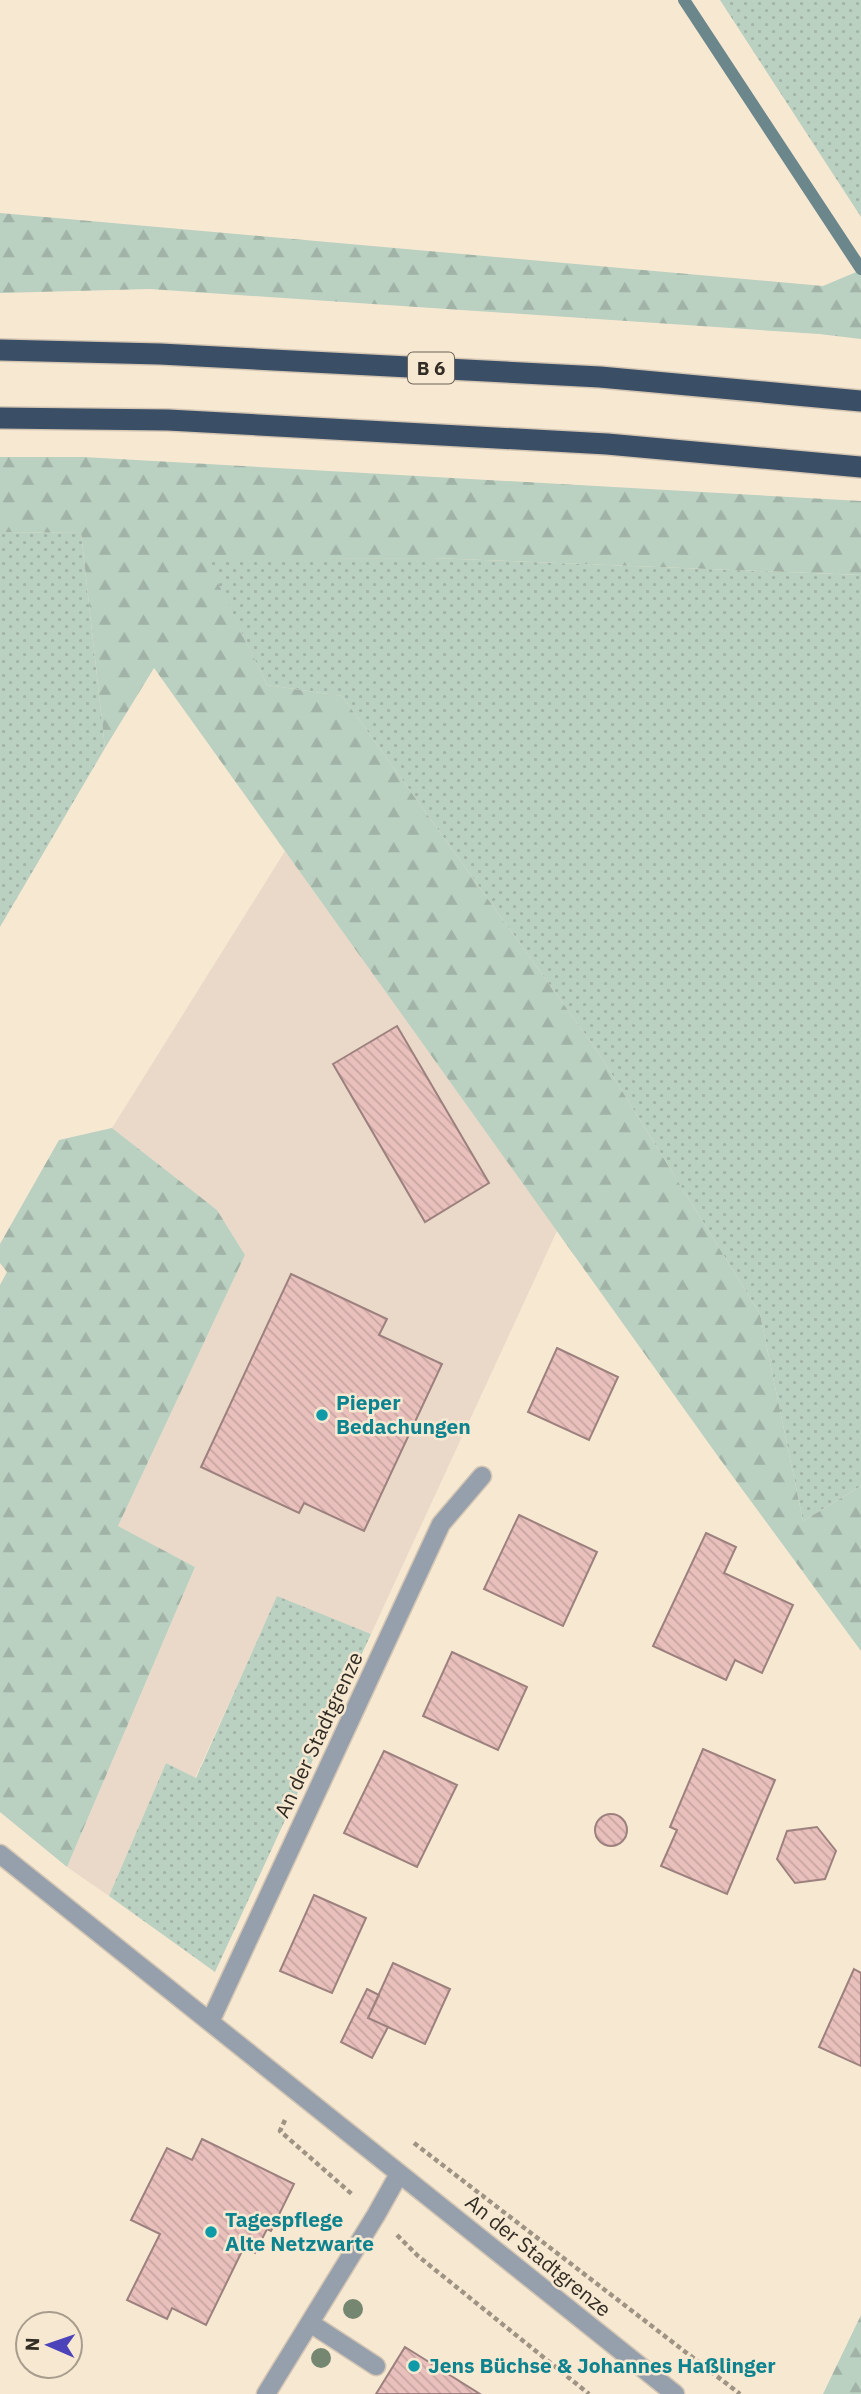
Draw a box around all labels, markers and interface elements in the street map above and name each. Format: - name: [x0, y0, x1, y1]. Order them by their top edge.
- road number: B 6: [408, 352, 454, 384]
- place label: Pieper Bedachungen: [336, 1388, 471, 1440]
- marker: Pieper Bedachungen: [314, 1407, 330, 1423]
- street label: An der Stadtgrenze: [267, 1647, 369, 1822]
- street label: An der Stadtgrenze: [460, 2188, 617, 2323]
- place label: Tagespflege Alte Netzwarte: [225, 2205, 374, 2257]
- marker: Tagespflege Alte Netzwarte: [203, 2224, 219, 2240]
- north arrow: [14, 2310, 84, 2380]
- text: N: [20, 2337, 44, 2352]
- place label: Jens Büchse & Johannes Haßlinger: [428, 2351, 776, 2379]
- marker: Jens Büchse & Johannes Haßlinger: [406, 2358, 422, 2374]

